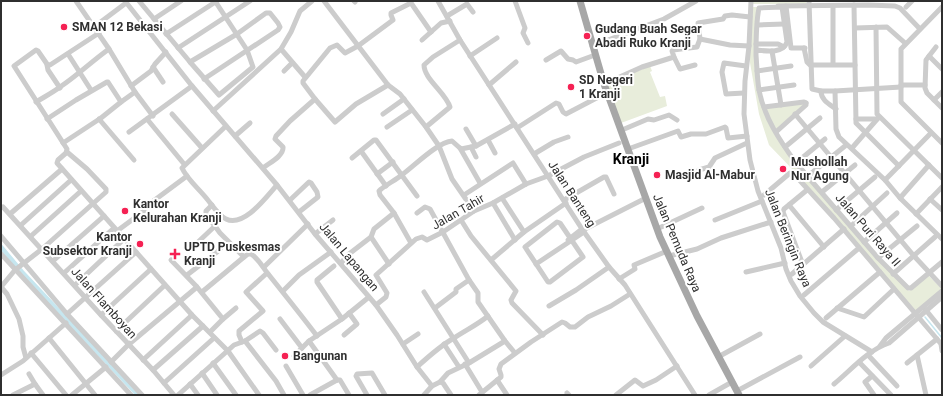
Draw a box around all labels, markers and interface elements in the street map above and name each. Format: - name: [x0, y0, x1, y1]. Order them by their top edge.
- place label: SMAN 12 Bekasi: [72, 20, 163, 34]
- marker: SMAN 12 Bekasi: [59, 22, 69, 32]
- place label: Gudang Buah Segar Abadi Ruko Kranji: [595, 22, 702, 50]
- marker: Gudang Buah Segar Abadi Ruko Kranji: [582, 31, 592, 41]
- place label: SD Negeri 1 Kranji: [579, 73, 633, 101]
- marker: SD Negeri 1 Kranji: [566, 82, 576, 92]
- district label: Kranji: [613, 151, 649, 167]
- place label: Mushollah Nur Agung: [791, 155, 849, 183]
- street label: Jalan Banteng: [545, 158, 599, 230]
- marker: Mushollah Nur Agung: [778, 164, 788, 174]
- place label: Masjid Al-Mabur: [665, 168, 755, 182]
- marker: Masjid Al-Mabur: [652, 170, 662, 180]
- street label: Jalan Beringin Raya: [762, 187, 814, 289]
- street label: Jalan Tahir: [429, 191, 487, 233]
- street label: Jalan Puri Raya II: [833, 191, 903, 269]
- street label: Jalan Pemuda Raya: [650, 192, 704, 294]
- place label: Kantor Kelurahan Kranji: [133, 197, 222, 225]
- marker: Kantor Kelurahan Kranji: [120, 206, 130, 216]
- street label: Jalan Lapangan: [316, 220, 382, 294]
- place label: Kantor Subsektor Kranji: [43, 230, 133, 258]
- marker: Kantor Subsektor Kranji: [135, 239, 145, 249]
- place label: UPTD Puskesmas Kranji: [184, 240, 280, 268]
- marker: UPTD Puskesmas Kranji: [169, 248, 181, 260]
- street label: Jalan Flamboyan: [68, 264, 140, 342]
- place label: Bangunan: [293, 349, 348, 363]
- marker: Bangunan: [280, 351, 290, 361]

